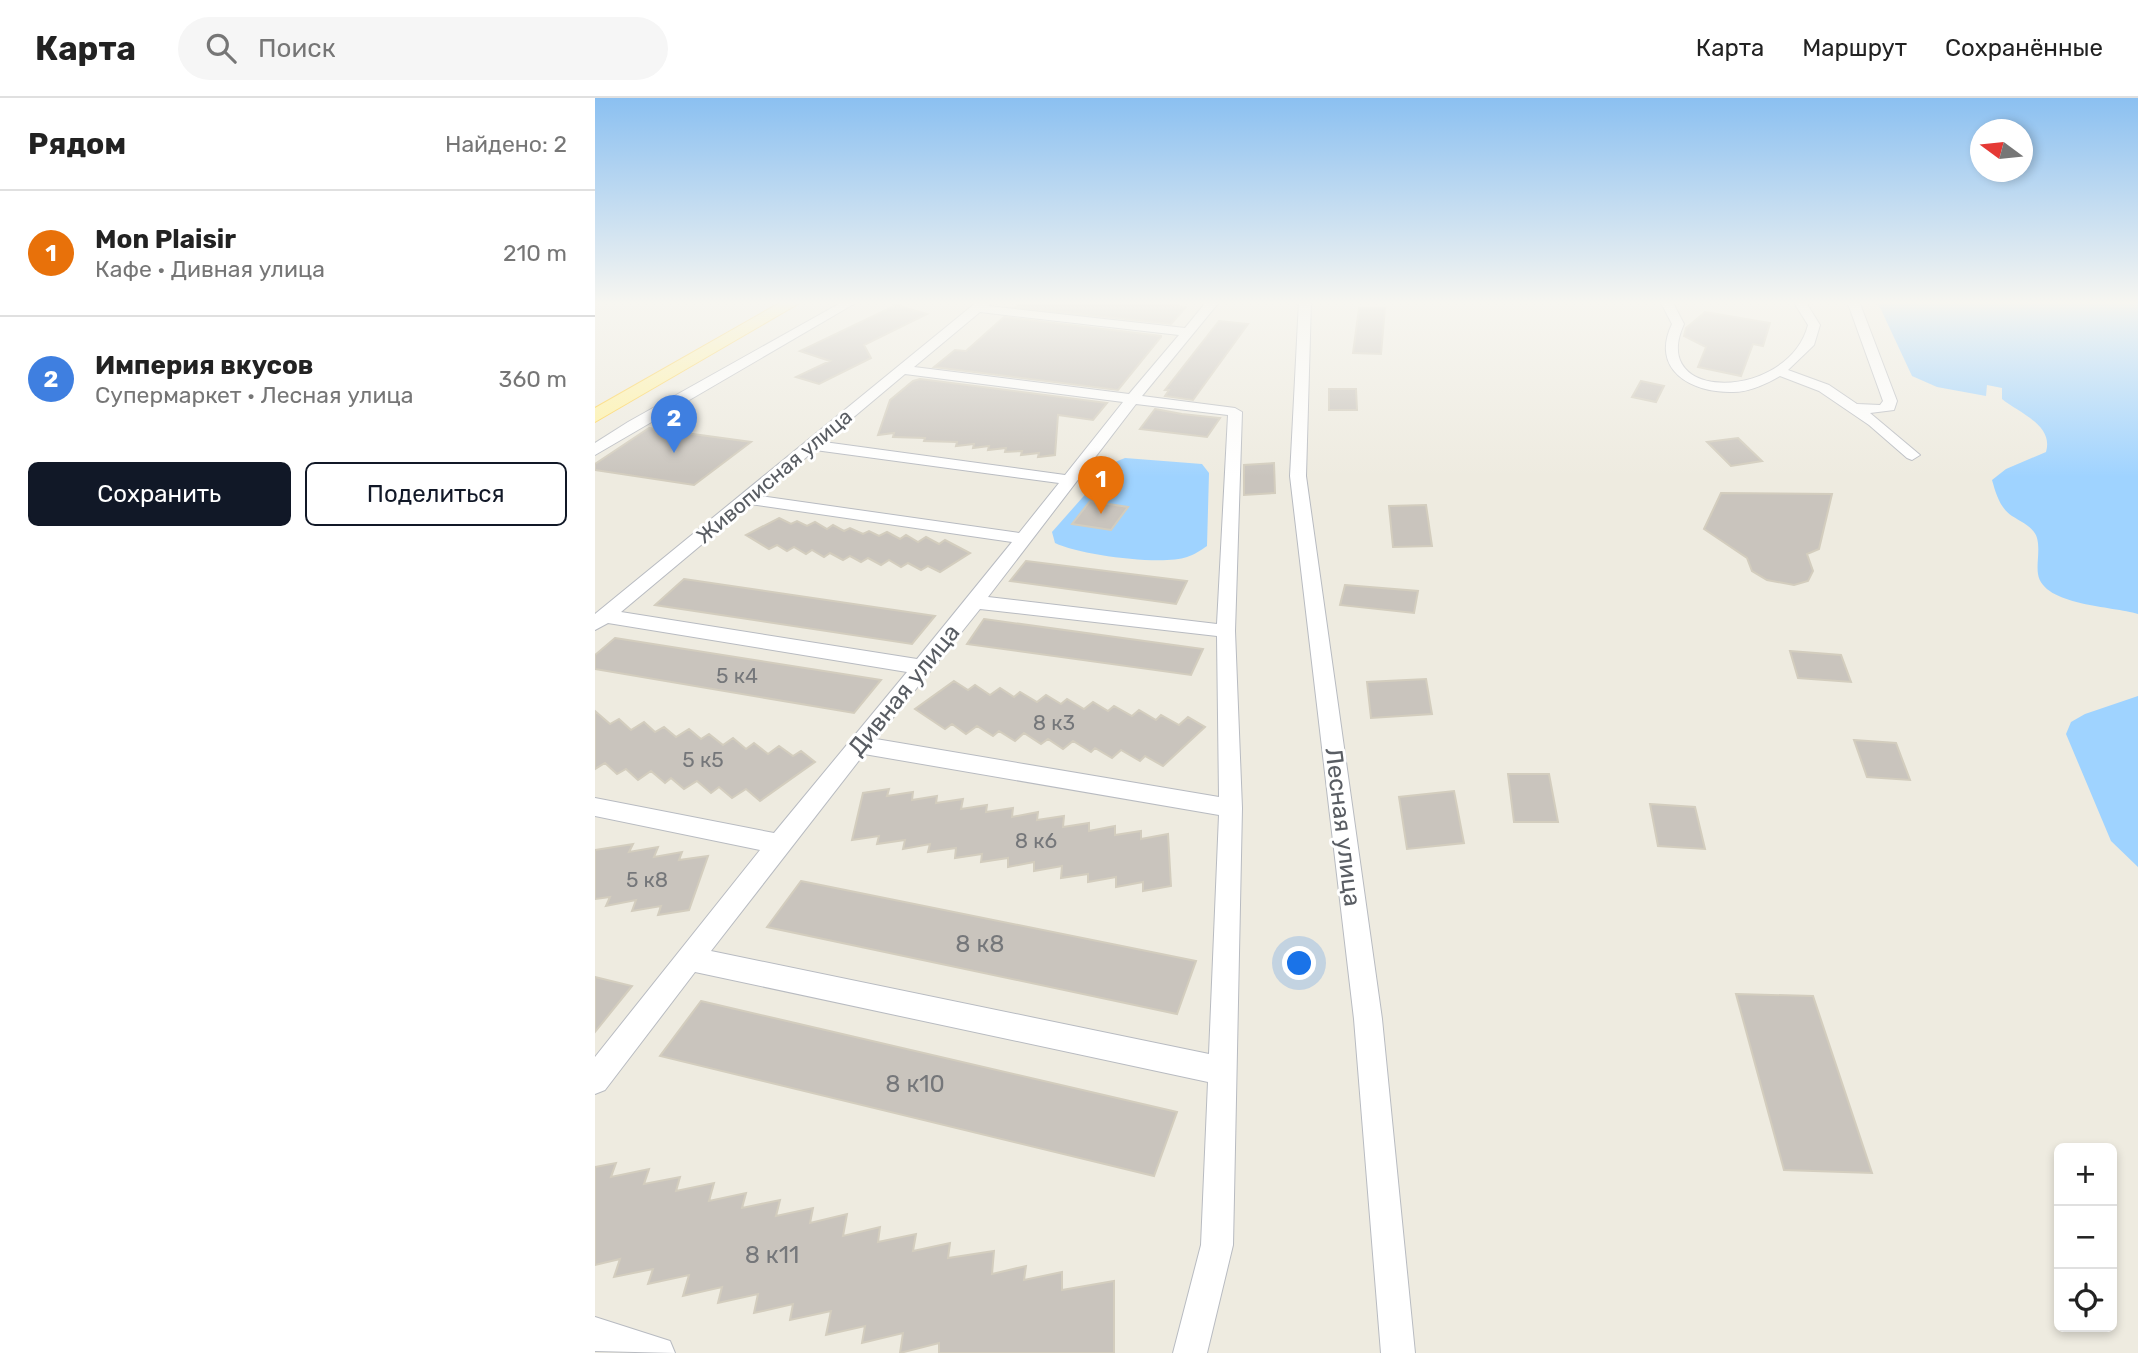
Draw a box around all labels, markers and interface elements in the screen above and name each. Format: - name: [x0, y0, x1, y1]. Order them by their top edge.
- search box: [178, 17, 668, 80]
- text: Карта: [35, 29, 136, 68]
- icon: search: [202, 29, 240, 67]
- text: Поиск: [258, 33, 336, 64]
- text: Карта: [1696, 34, 1764, 62]
- text: Маршрут: [1802, 34, 1907, 62]
- text: Сохранённые: [1945, 34, 2103, 62]
- north arrow: [1970, 119, 2033, 182]
- text: Рядом: [28, 126, 126, 162]
- text: Найдено: 2: [445, 130, 567, 158]
- text: Mon Plaisir: [95, 224, 236, 255]
- text: 1: [45, 239, 57, 267]
- text: 210 m: [503, 239, 567, 267]
- text: Кафе · Дивная улица: [95, 255, 325, 283]
- text: Империя вкусов: [95, 350, 314, 381]
- text: 2: [44, 365, 58, 393]
- text: 360 m: [499, 365, 567, 393]
- text: Супермаркет · Лесная улица: [95, 381, 413, 409]
- pin: 2: [651, 395, 697, 453]
- street label: Живописная улица: [691, 404, 857, 548]
- pin: 1: [1078, 456, 1124, 514]
- button: Сохранить: [28, 462, 291, 526]
- button: Поделиться: [305, 462, 567, 526]
- street label: Дивная улица: [842, 619, 966, 761]
- house number: 5 к4: [716, 663, 758, 688]
- house number: 8 к3: [1033, 710, 1075, 735]
- street label: Лесная улица: [1319, 746, 1367, 908]
- house number: 5 к5: [682, 747, 724, 772]
- house number: 8 к6: [1015, 828, 1057, 853]
- house number: 5 к8: [626, 867, 668, 892]
- house number: 8 к8: [955, 930, 1005, 958]
- your location: [1282, 946, 1316, 980]
- house number: 8 к10: [885, 1070, 945, 1098]
- map controls: [2054, 1143, 2117, 1332]
- button: +: [2054, 1143, 2117, 1206]
- button: −: [2054, 1206, 2117, 1269]
- house number: 8 к11: [745, 1241, 799, 1269]
- button: locate: [2054, 1269, 2117, 1332]

